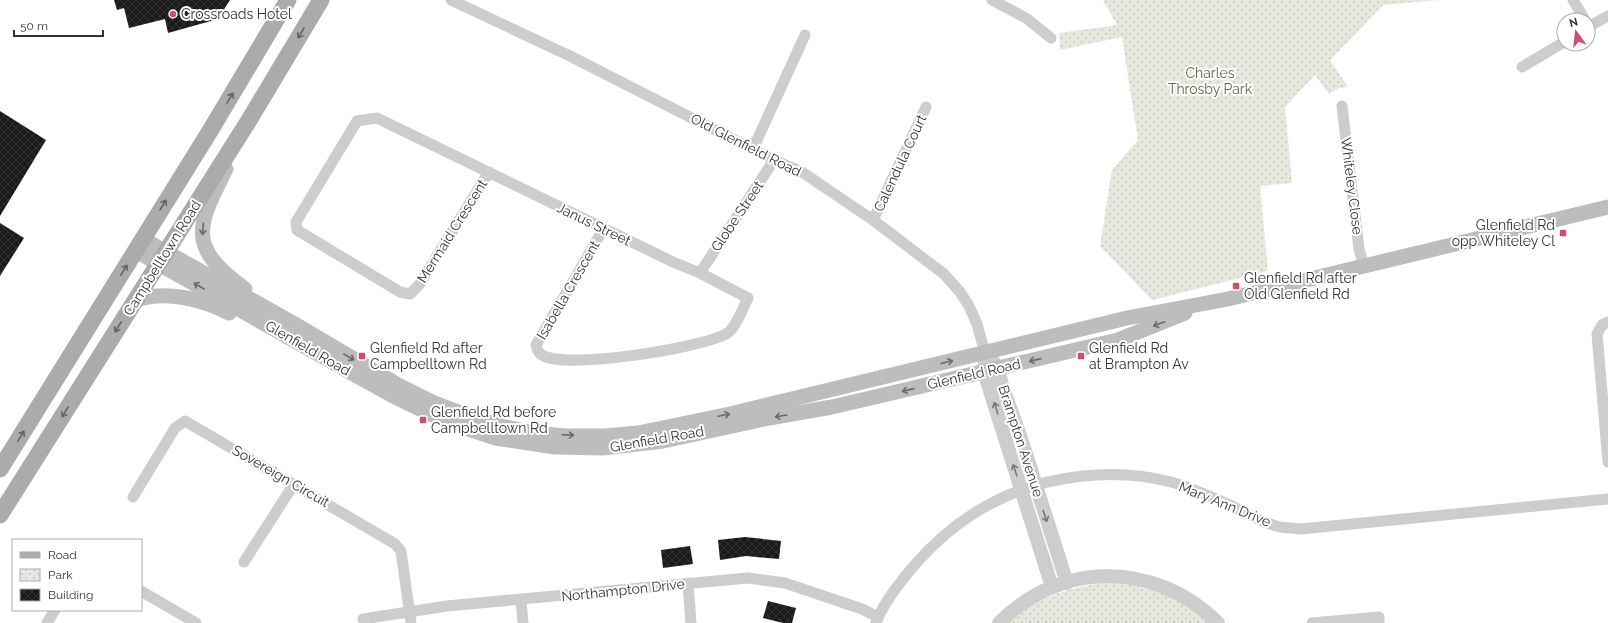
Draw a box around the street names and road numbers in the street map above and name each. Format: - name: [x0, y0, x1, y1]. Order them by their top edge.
- street label: Old Glenfield Road: [688, 110, 804, 180]
- street label: Calendula Court: [870, 112, 930, 214]
- street label: Whiteley Close: [1338, 136, 1366, 236]
- street label: Mermaid Crescent: [414, 176, 490, 286]
- street label: Globe Street: [708, 178, 767, 254]
- street label: Campbelltown Road: [120, 198, 204, 318]
- street label: Janus Street: [555, 199, 634, 249]
- street label: Isabella Crescent: [533, 238, 603, 342]
- street label: Glenfield Road: [263, 317, 353, 379]
- street label: Glenfield Road: [926, 356, 1022, 392]
- street label: Brampton Avenue: [995, 383, 1047, 499]
- street label: Glenfield Road: [609, 423, 705, 455]
- street label: Sovereign Circuit: [230, 442, 333, 510]
- street label: Mary Ann Drive: [1177, 478, 1273, 530]
- street label: Northampton Drive: [561, 576, 685, 604]

